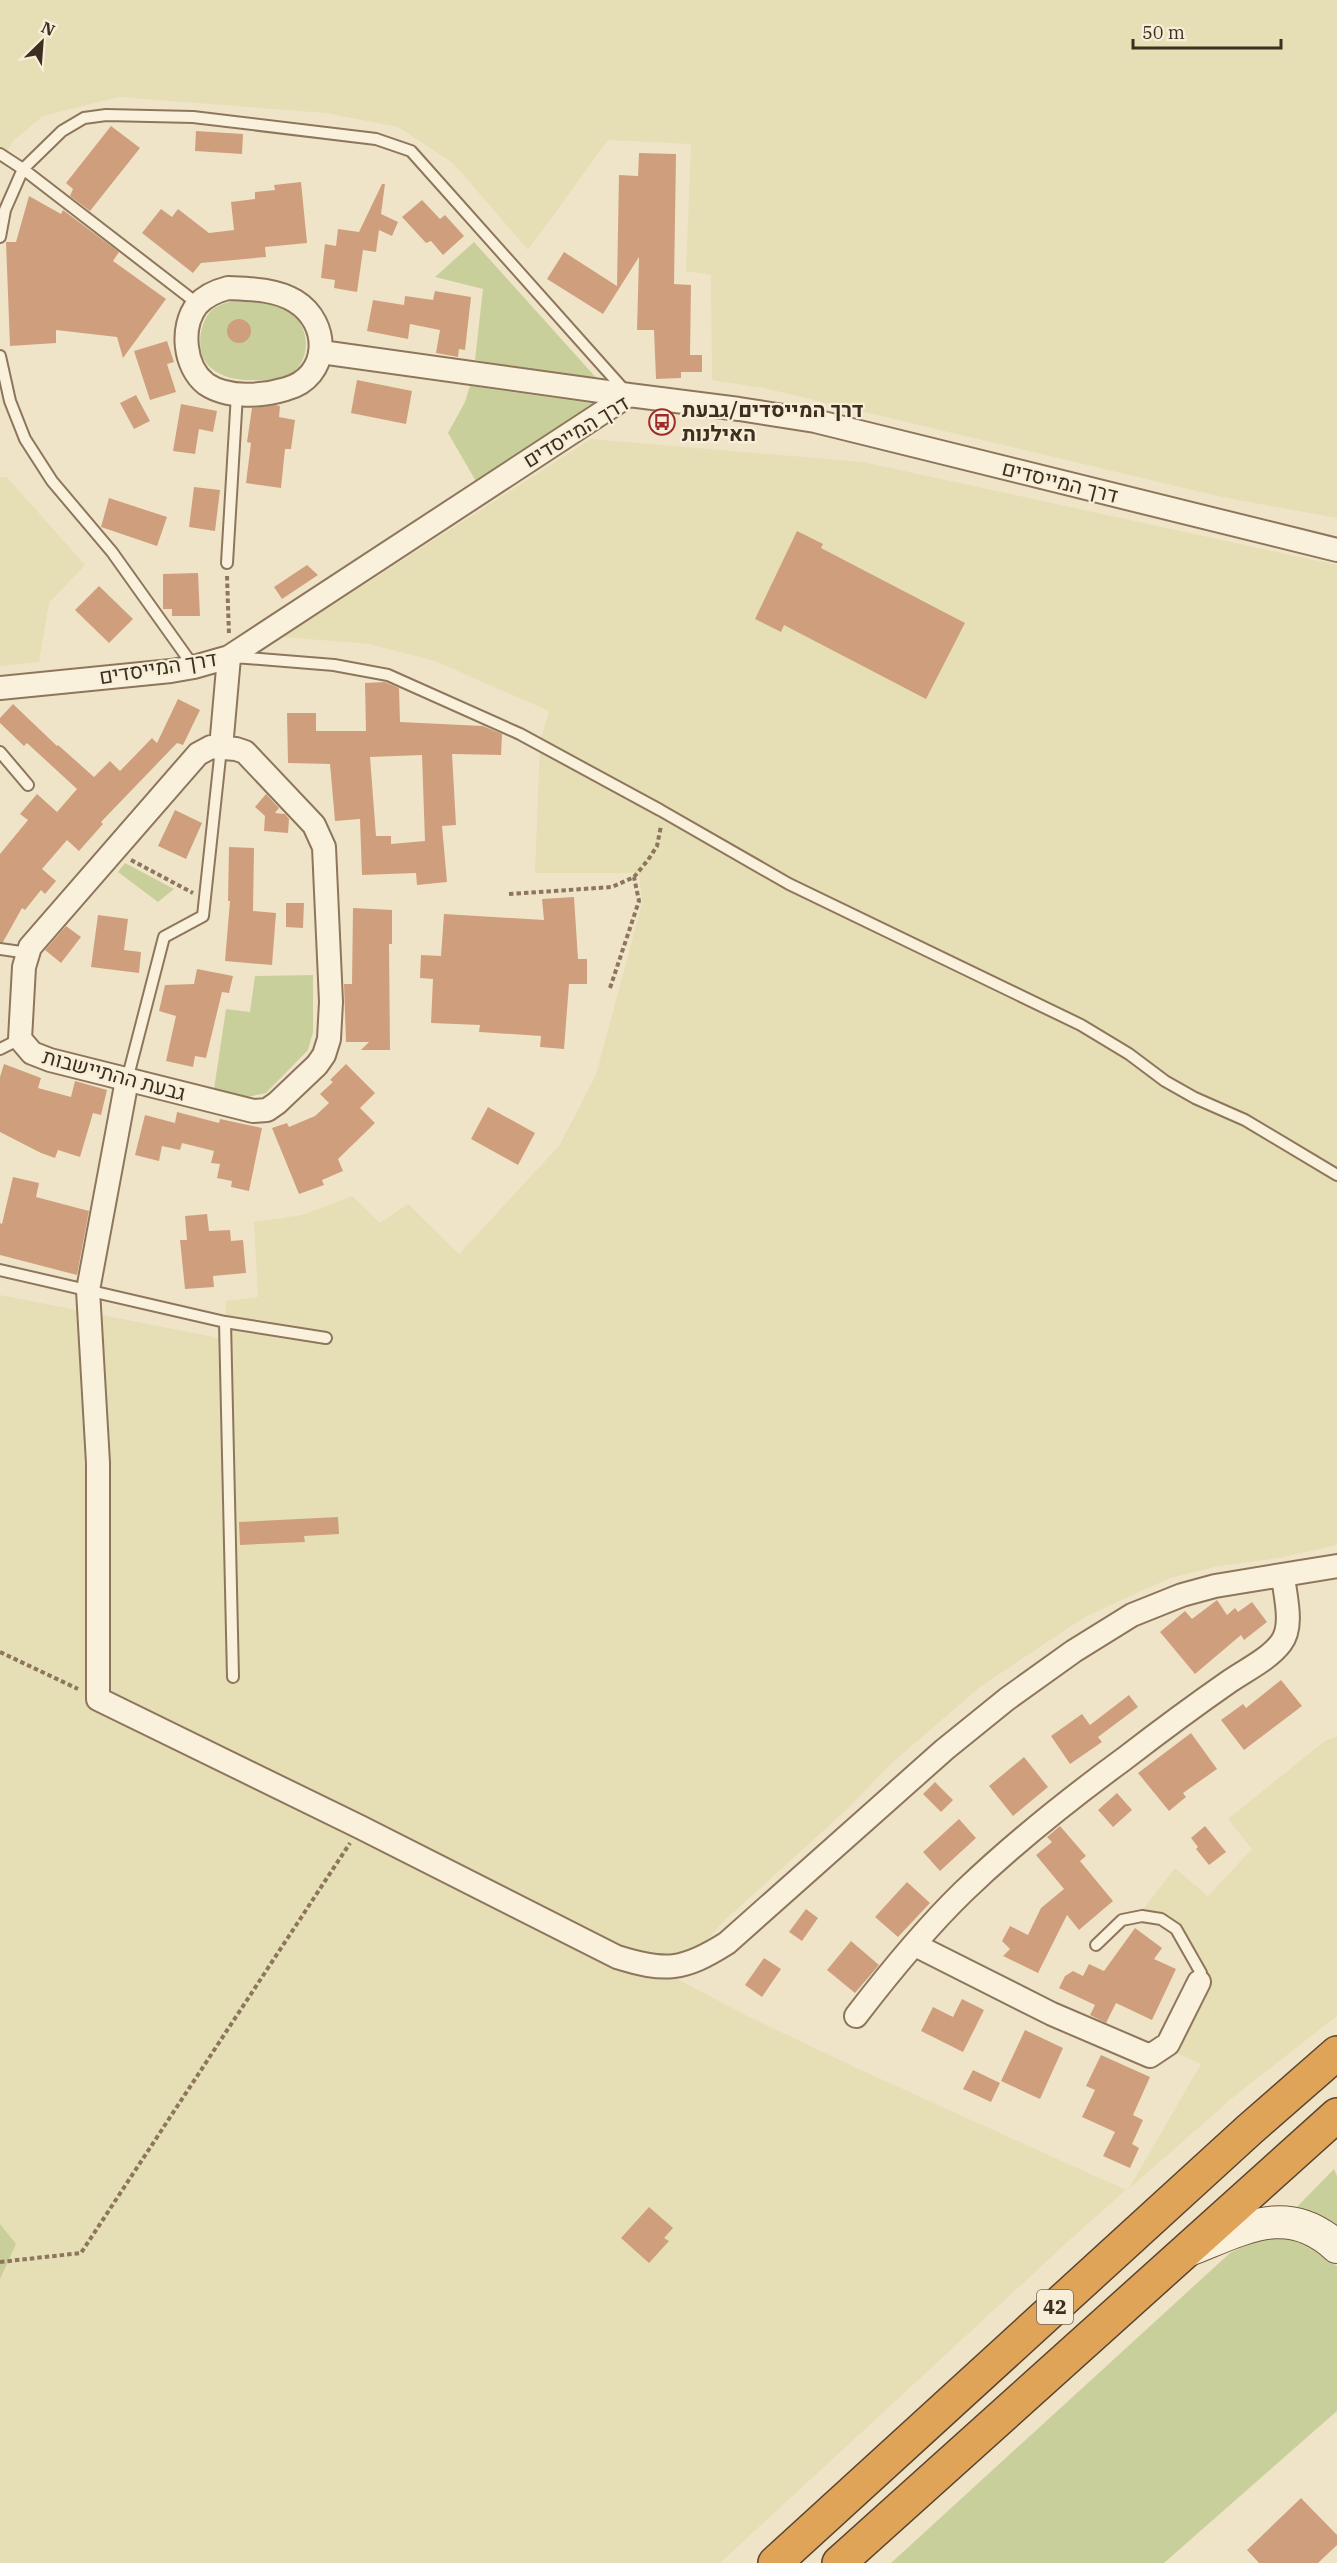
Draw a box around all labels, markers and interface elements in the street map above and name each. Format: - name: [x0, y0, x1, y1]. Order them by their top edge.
- north arrow: [12, 12, 72, 72]
- scale bar: [1133, 12, 1282, 50]
- text: N: [38, 17, 58, 40]
- text: 50 m: [1142, 21, 1185, 44]
- street label: דרך המייסדים: [517, 389, 634, 474]
- place label: דרך המייסדים/גבעת האילנות: [682, 395, 864, 447]
- bus stop icon: דרך המייסדים/גבעת האילנות: [647, 407, 677, 437]
- street label: דרך המייסדים: [999, 453, 1121, 509]
- street label: דרך המייסדים: [97, 644, 219, 690]
- street label: גבעת ההתיישבות: [40, 1042, 189, 1107]
- road number: 42: [1037, 2290, 1073, 2324]

